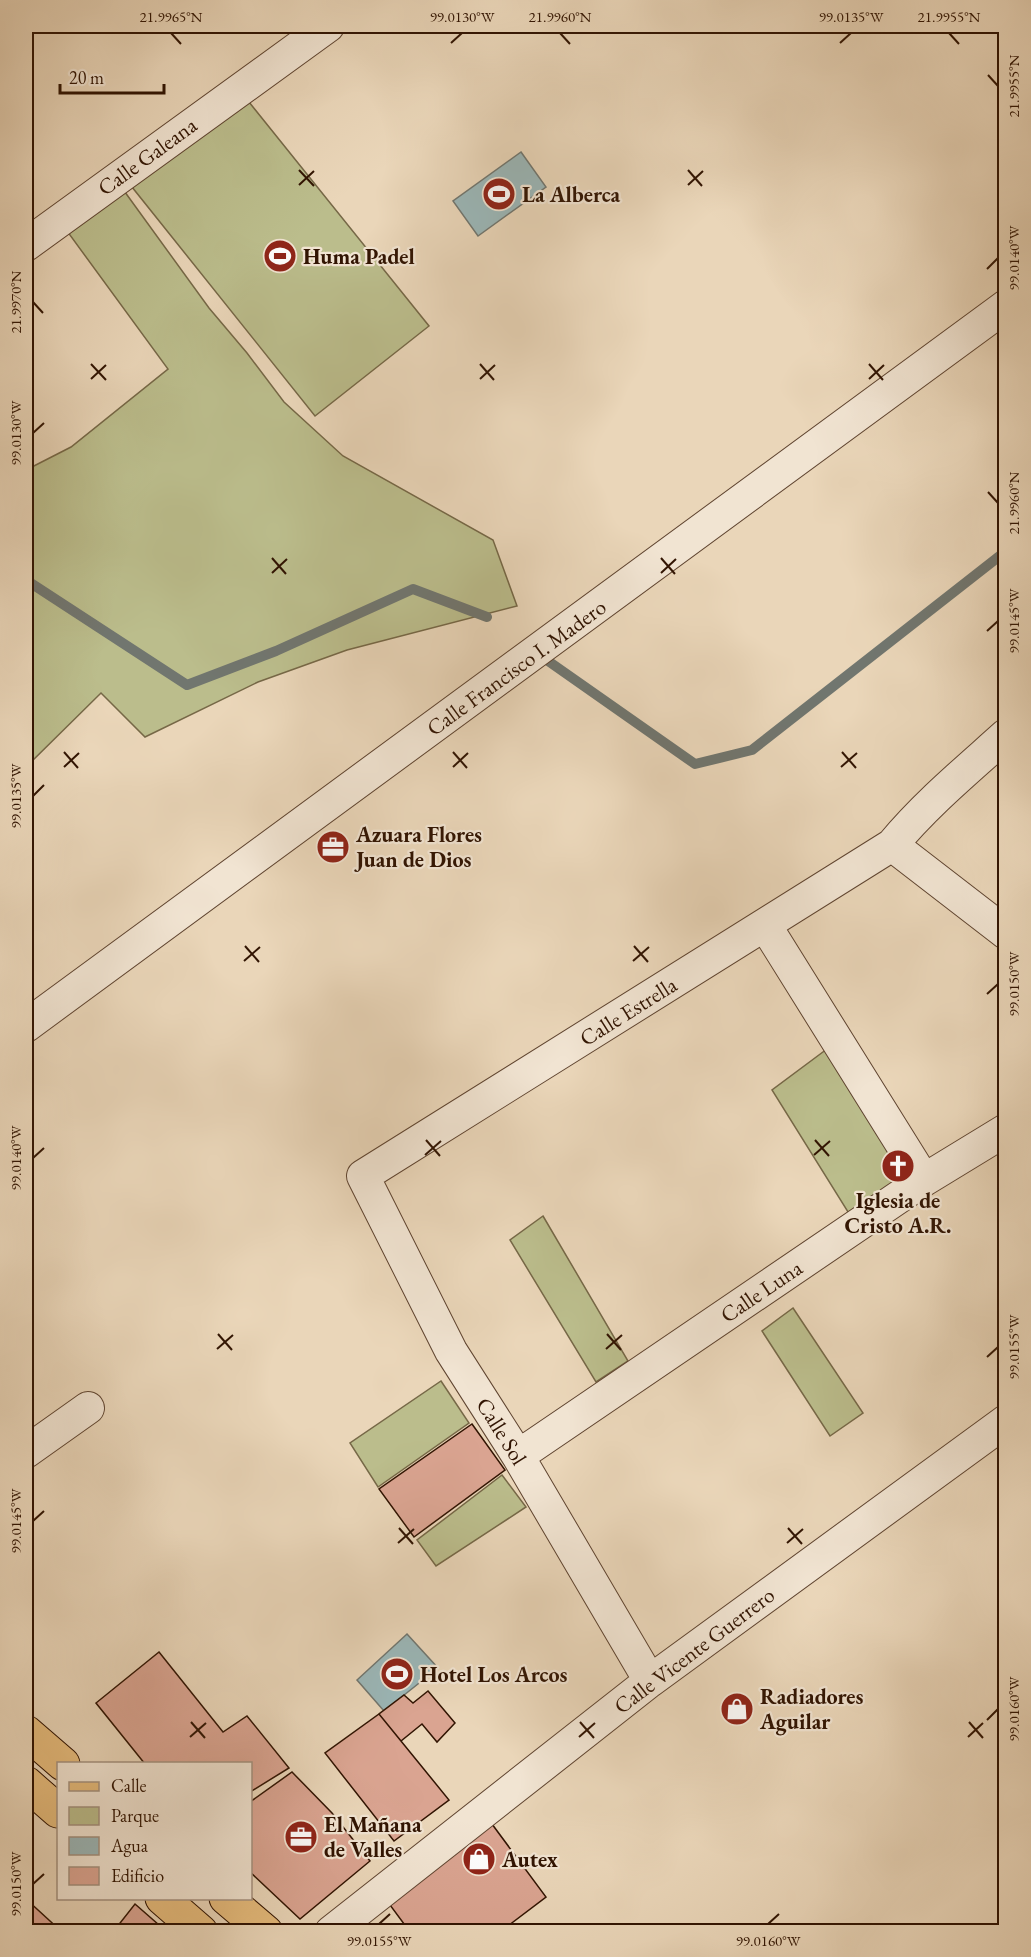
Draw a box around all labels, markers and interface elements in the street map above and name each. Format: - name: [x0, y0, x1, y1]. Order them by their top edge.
- text: 21.9965°N: [140, 7, 203, 26]
- text: 99.0130°W: [430, 7, 495, 26]
- text: 21.9960°N: [529, 7, 592, 26]
- text: 99.0135°W: [819, 7, 884, 26]
- text: 21.9955°N: [918, 7, 981, 26]
- text: 21.9955°N: [1004, 54, 1023, 117]
- scale bar: [60, 57, 164, 95]
- text: 20 m: [69, 66, 104, 89]
- street label: Calle Galeana: [92, 111, 203, 202]
- sports icon: La Alberca: [481, 176, 517, 212]
- place label: La Alberca: [522, 180, 620, 209]
- text: 99.0140°W: [1004, 225, 1023, 290]
- sports icon: Huma Padel: [262, 238, 298, 274]
- place label: Huma Padel: [303, 242, 415, 271]
- text: 21.9970°N: [6, 270, 25, 333]
- text: 99.0130°W: [6, 400, 25, 465]
- text: 21.9960°N: [1004, 471, 1023, 534]
- text: 99.0145°W: [1004, 588, 1023, 653]
- street label: Calle Francisco I. Madero: [421, 592, 612, 742]
- text: 99.0135°W: [6, 763, 25, 828]
- place label: Azuara Flores Juan de Dios: [354, 820, 482, 874]
- office icon: Azuara Flores Juan de Dios: [315, 829, 351, 865]
- text: 99.0150°W: [1004, 951, 1023, 1016]
- street label: Calle Estrella: [574, 970, 683, 1053]
- text: 99.0140°W: [6, 1125, 25, 1190]
- church icon: Iglesia de Cristo A.R.: [880, 1148, 916, 1184]
- place label: Iglesia de Cristo A.R.: [844, 1186, 952, 1240]
- street label: Calle Luna: [715, 1253, 808, 1329]
- text: 99.0155°W: [1004, 1314, 1023, 1379]
- street label: Calle Sol: [470, 1392, 533, 1470]
- text: 99.0145°W: [6, 1488, 25, 1553]
- street label: Calle Vicente Guerrero: [608, 1580, 781, 1720]
- sports icon: Hotel Los Arcos: [379, 1656, 415, 1692]
- place label: Hotel Los Arcos: [420, 1660, 568, 1689]
- text: 99.0160°W: [1004, 1676, 1023, 1741]
- place label: Radiadores Aguilar: [759, 1682, 864, 1736]
- shop icon: Radiadores Aguilar: [719, 1691, 755, 1727]
- legend: [57, 1762, 252, 1900]
- text: Calle: [111, 1774, 147, 1797]
- text: Parque: [111, 1804, 159, 1827]
- place label: El Mañana de Valles: [324, 1810, 422, 1864]
- office icon: El Mañana de Valles: [283, 1819, 319, 1855]
- text: Agua: [110, 1834, 149, 1857]
- shop icon: Autex: [461, 1841, 497, 1877]
- place label: Autex: [501, 1845, 558, 1874]
- text: 99.0150°W: [6, 1851, 25, 1916]
- text: Edificio: [111, 1864, 164, 1887]
- text: 99.0155°W: [347, 1931, 412, 1950]
- text: 99.0160°W: [736, 1931, 801, 1950]

